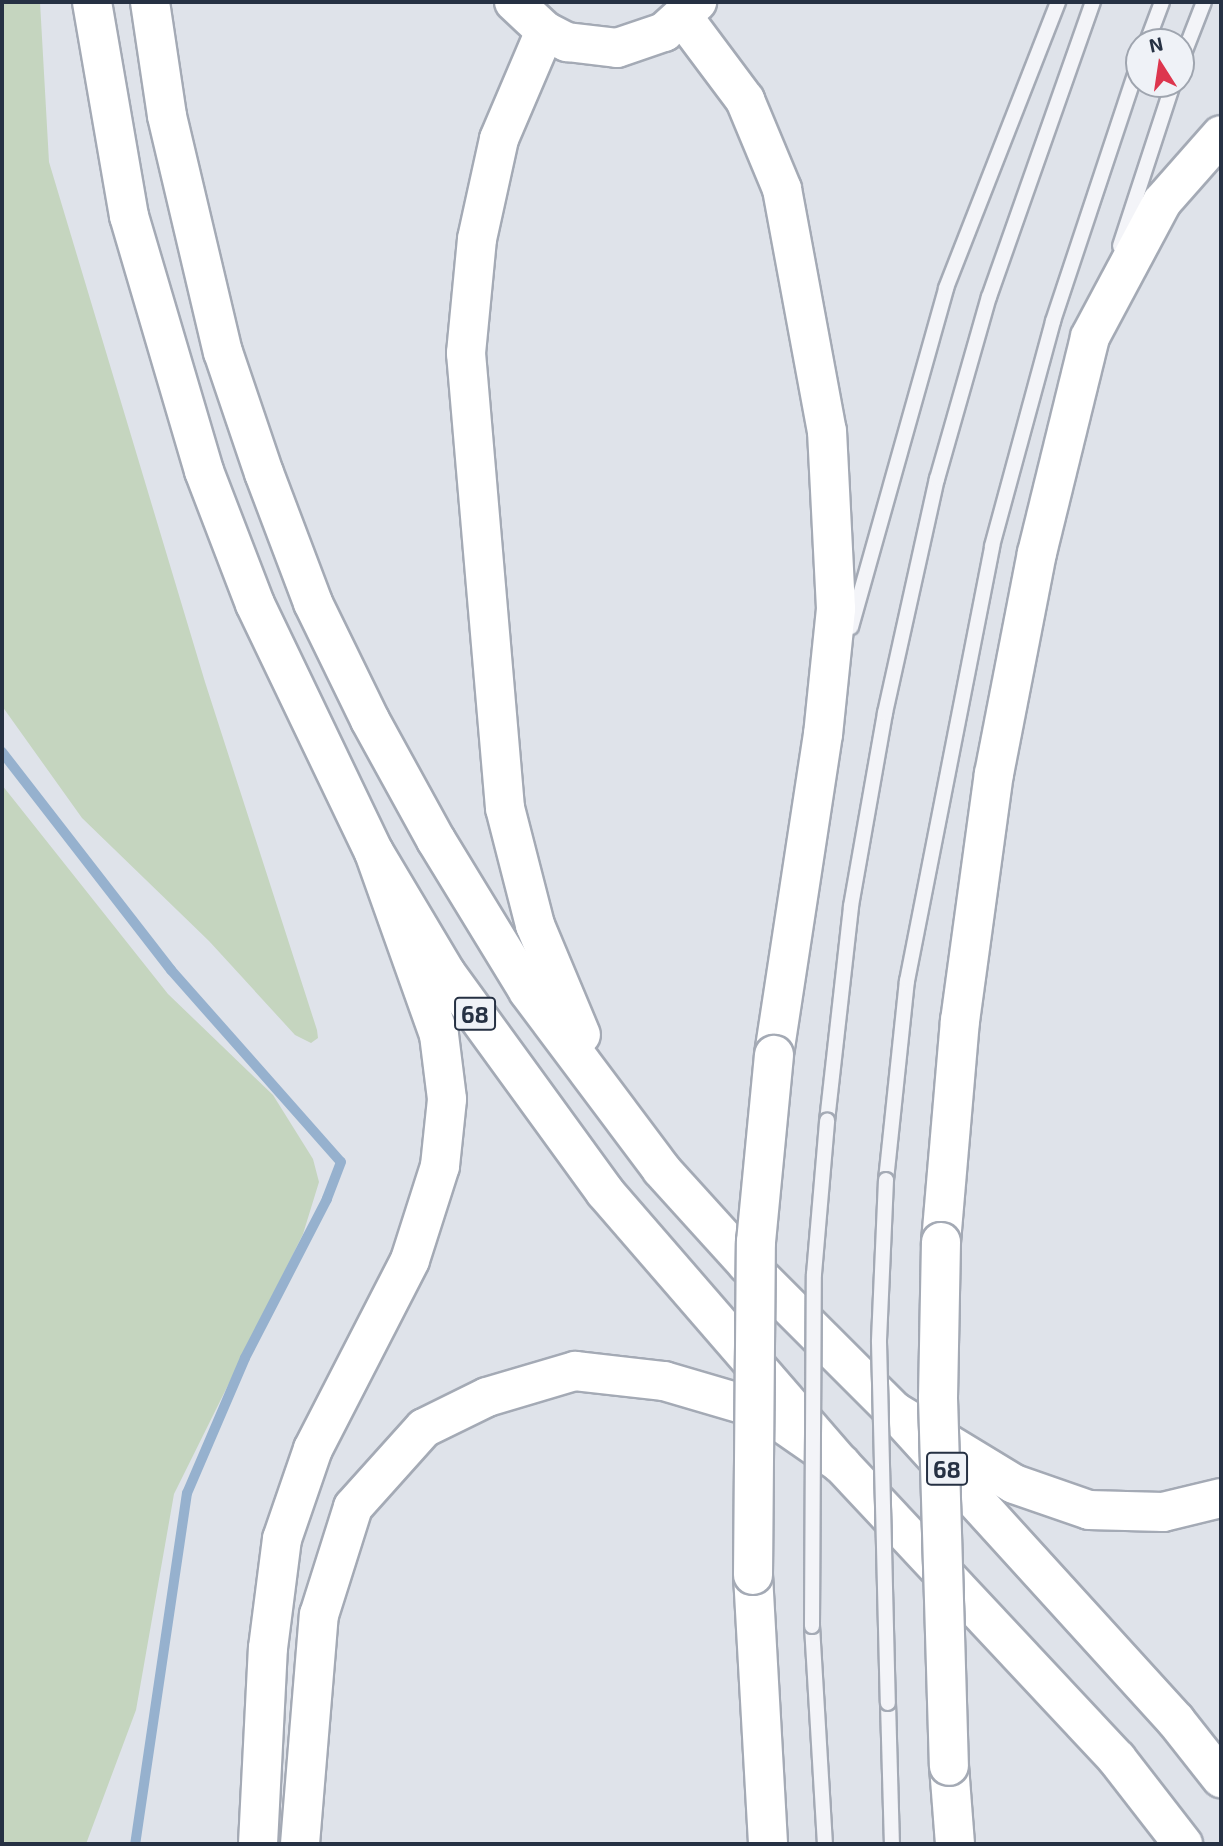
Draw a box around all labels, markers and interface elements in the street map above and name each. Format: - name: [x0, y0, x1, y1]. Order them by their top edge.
- north arrow: [1125, 28, 1195, 98]
- text: N: [1147, 31, 1165, 57]
- road number: 68: [454, 995, 496, 1034]
- road number: 68: [926, 1450, 968, 1488]

